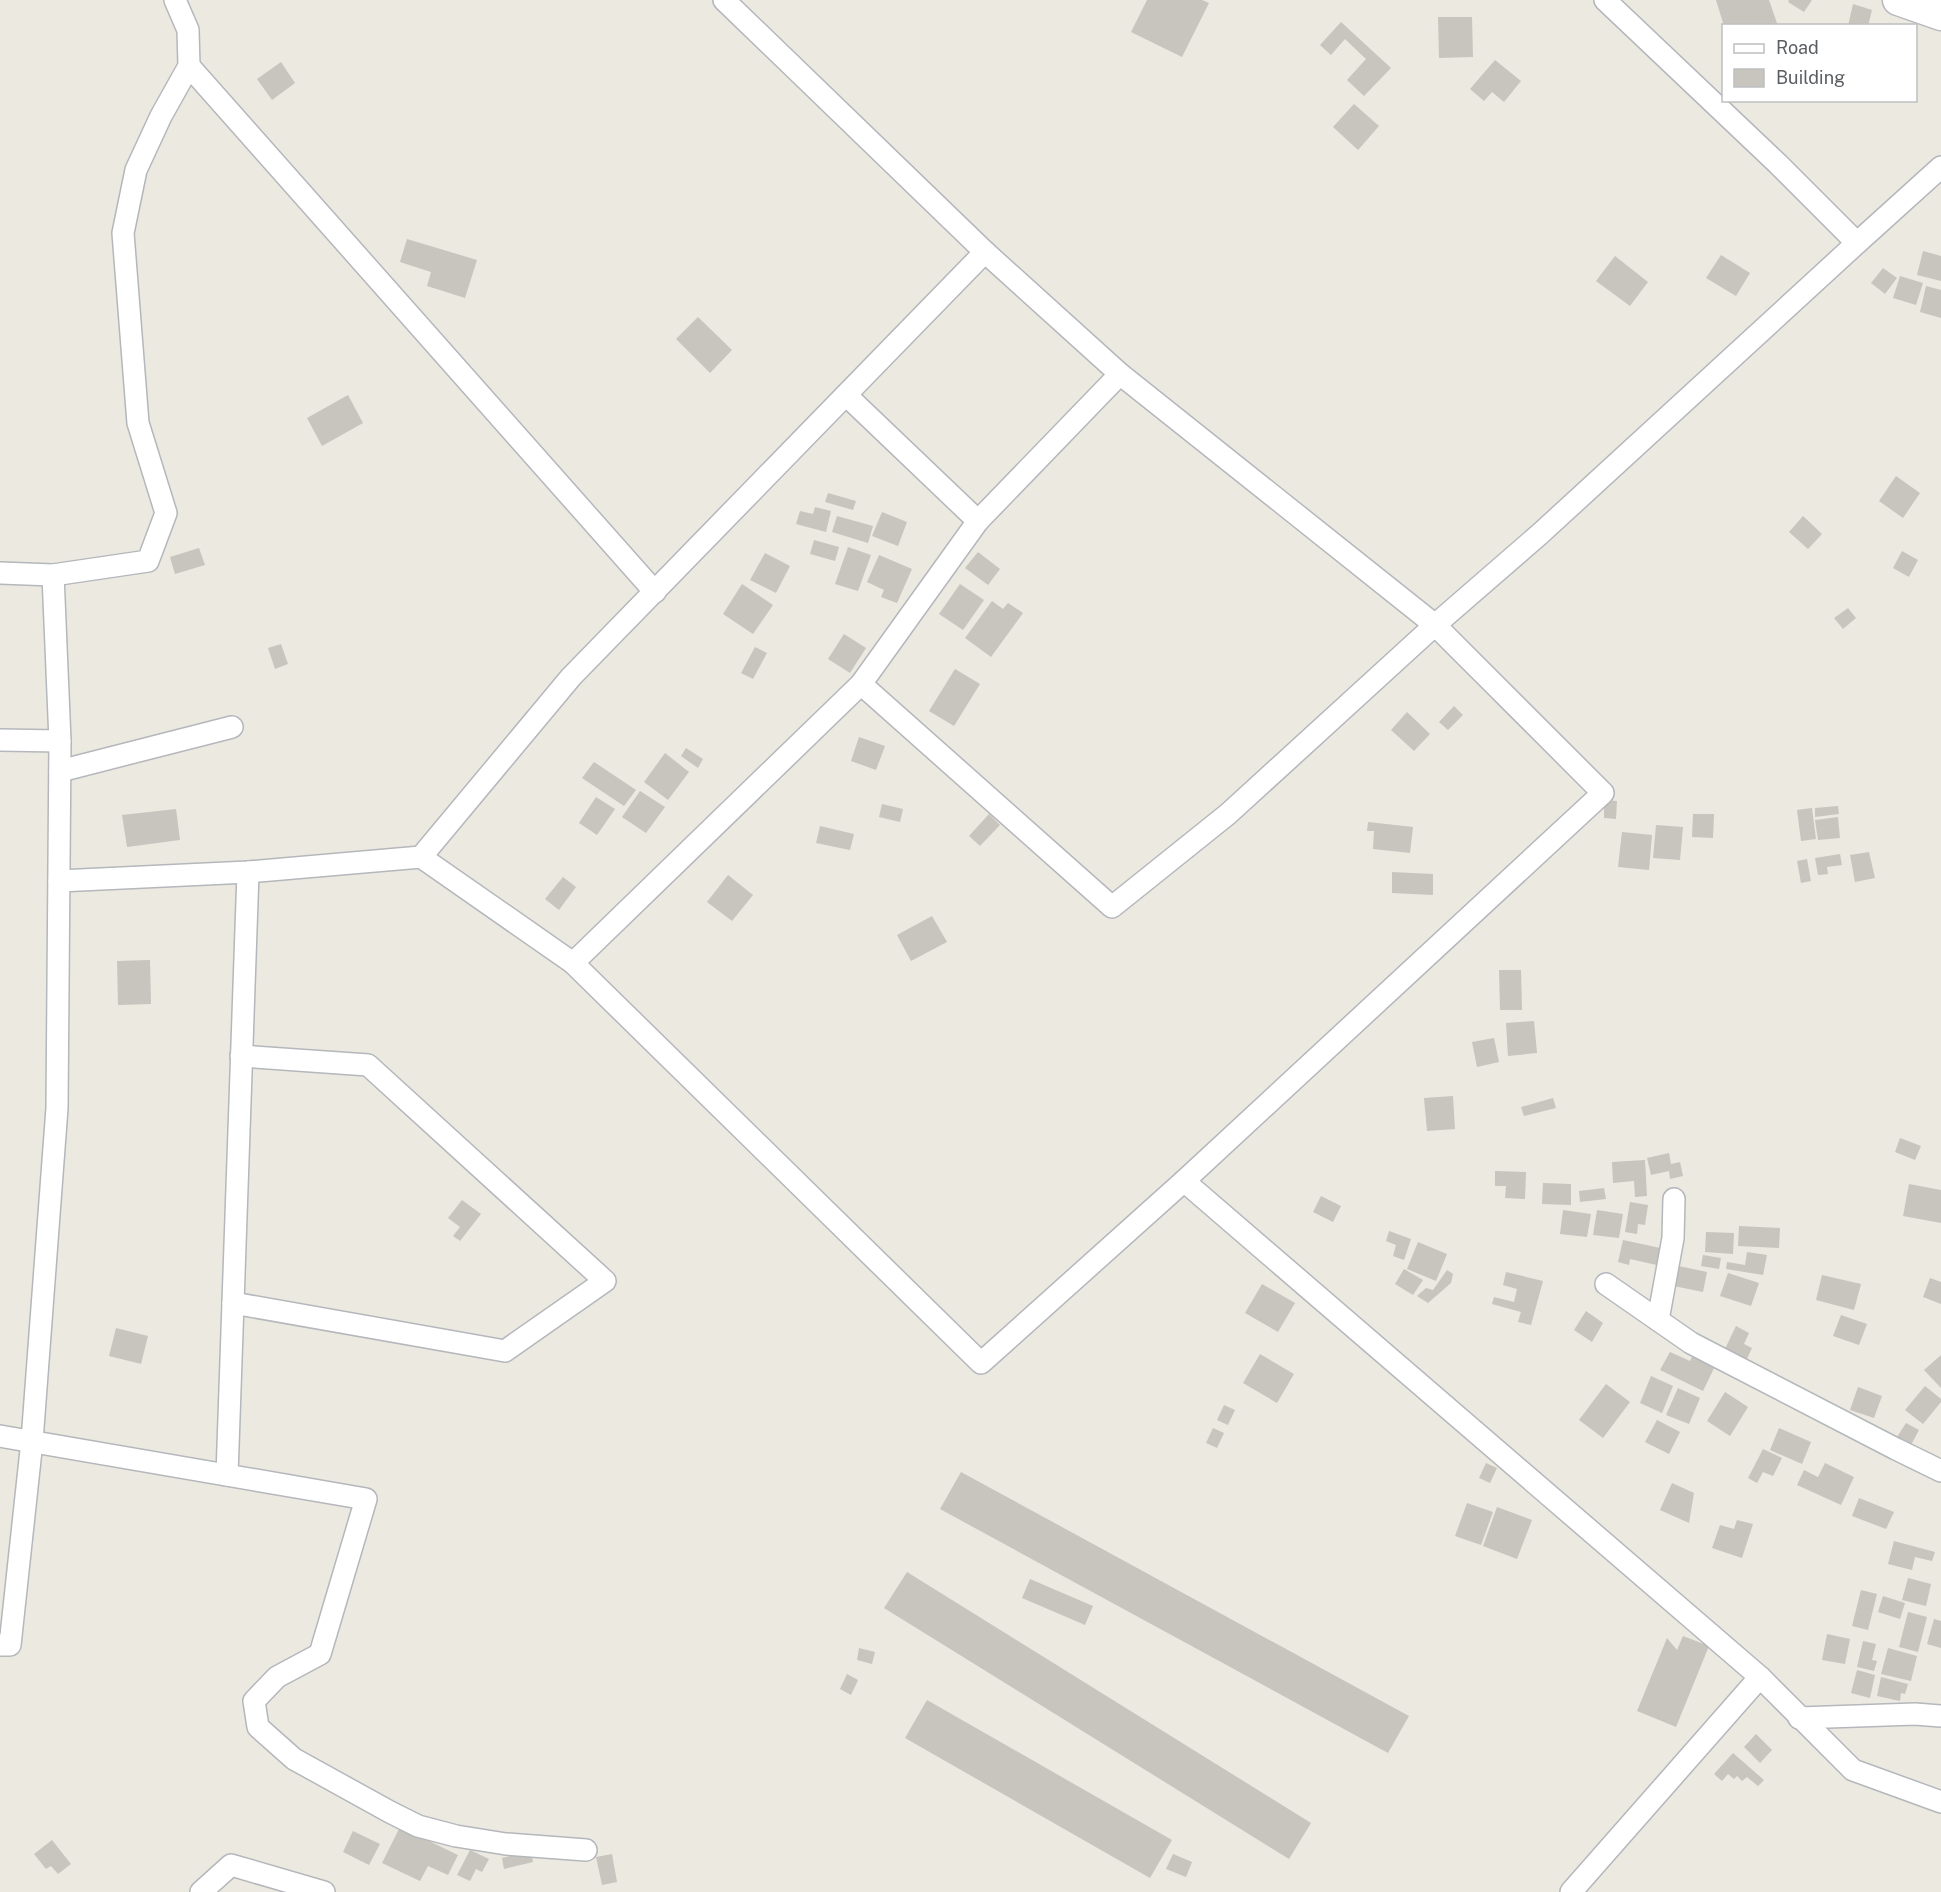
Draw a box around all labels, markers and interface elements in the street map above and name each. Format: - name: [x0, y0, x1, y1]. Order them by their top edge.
- legend: [1722, 24, 1917, 102]
- text: Road: [1776, 37, 1819, 58]
- text: Building: [1776, 67, 1845, 88]

